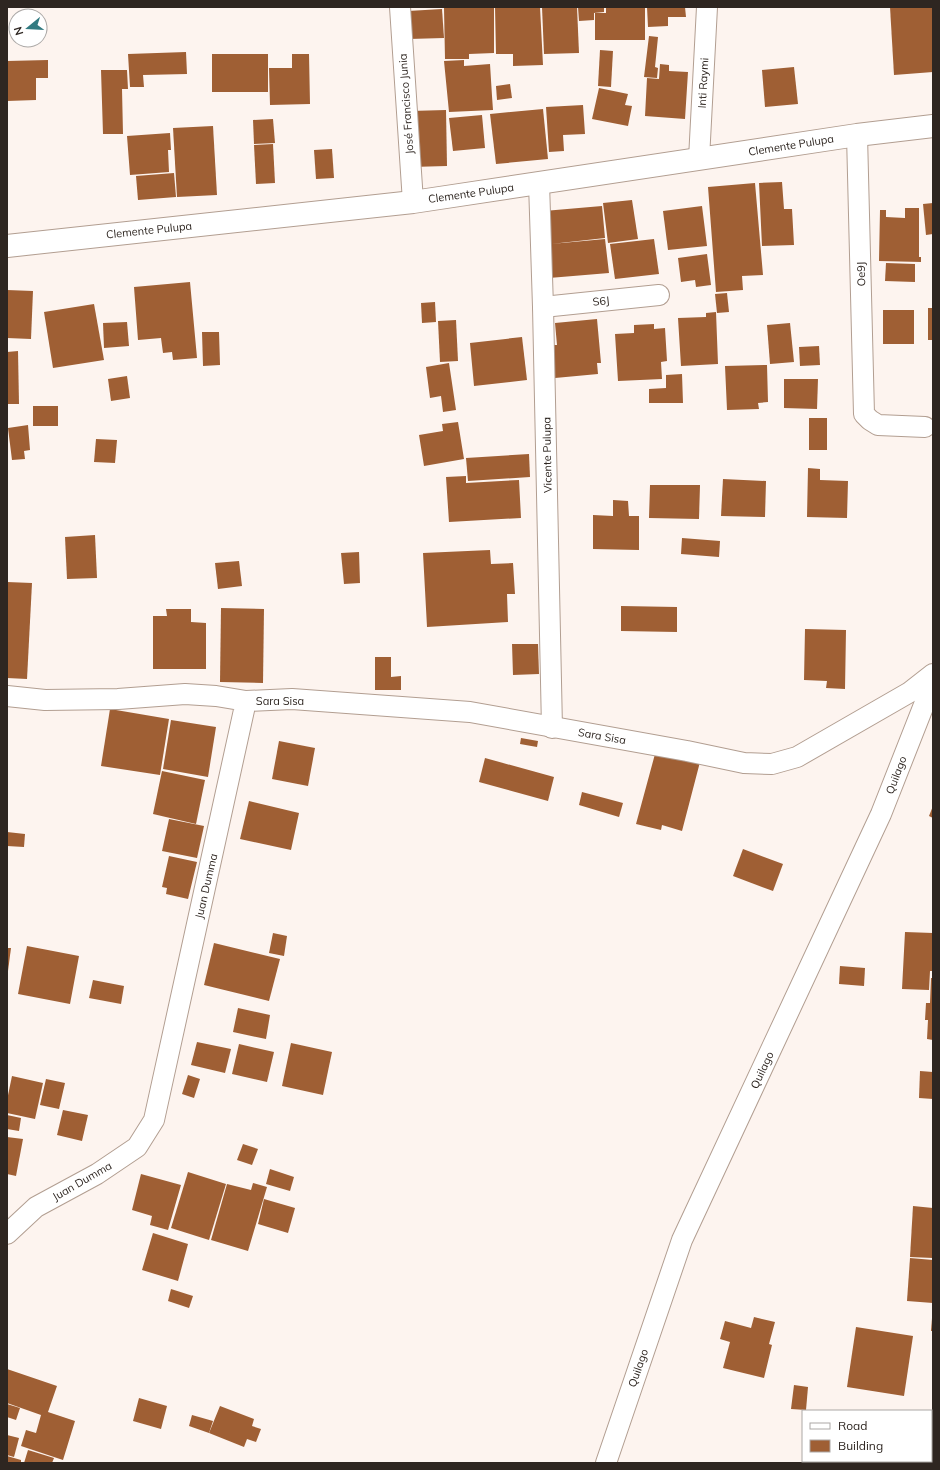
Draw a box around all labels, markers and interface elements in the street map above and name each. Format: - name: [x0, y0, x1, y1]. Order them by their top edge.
- north arrow: [8, 8, 48, 48]
- text: N: [11, 25, 26, 37]
- street label: José Francisco Junia: [395, 53, 417, 155]
- street label: Inti Raymi: [695, 57, 711, 109]
- street label: Clemente Pulupa: [747, 131, 835, 159]
- street label: Clemente Pulupa: [427, 180, 515, 206]
- street label: Clemente Pulupa: [105, 219, 193, 241]
- street label: Oe9J: [854, 262, 868, 286]
- street label: S6J: [592, 293, 610, 309]
- street label: Vicente Pulupa: [539, 417, 555, 493]
- street label: Sara Sisa: [256, 694, 304, 708]
- street label: Sara Sisa: [577, 725, 627, 747]
- street label: Quilago: [882, 754, 910, 796]
- street label: Juan Dumma: [192, 852, 220, 920]
- street label: Quilago: [747, 1049, 777, 1091]
- street label: Juan Dumma: [50, 1158, 114, 1204]
- street label: Quilago: [625, 1347, 651, 1389]
- legend: [802, 1410, 932, 1462]
- text: Road: [838, 1418, 867, 1433]
- text: Building: [838, 1438, 883, 1453]

